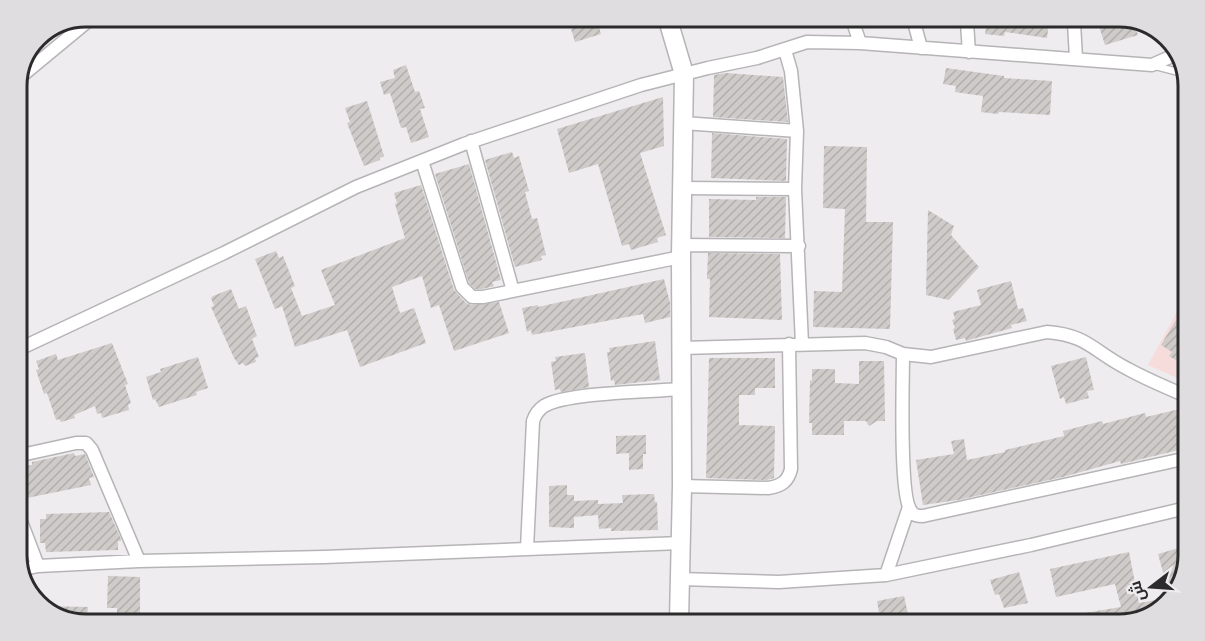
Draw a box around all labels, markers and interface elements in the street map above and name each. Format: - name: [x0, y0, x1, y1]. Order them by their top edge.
- north arrow: [1121, 557, 1181, 617]
- text: ش: [1124, 579, 1149, 604]

